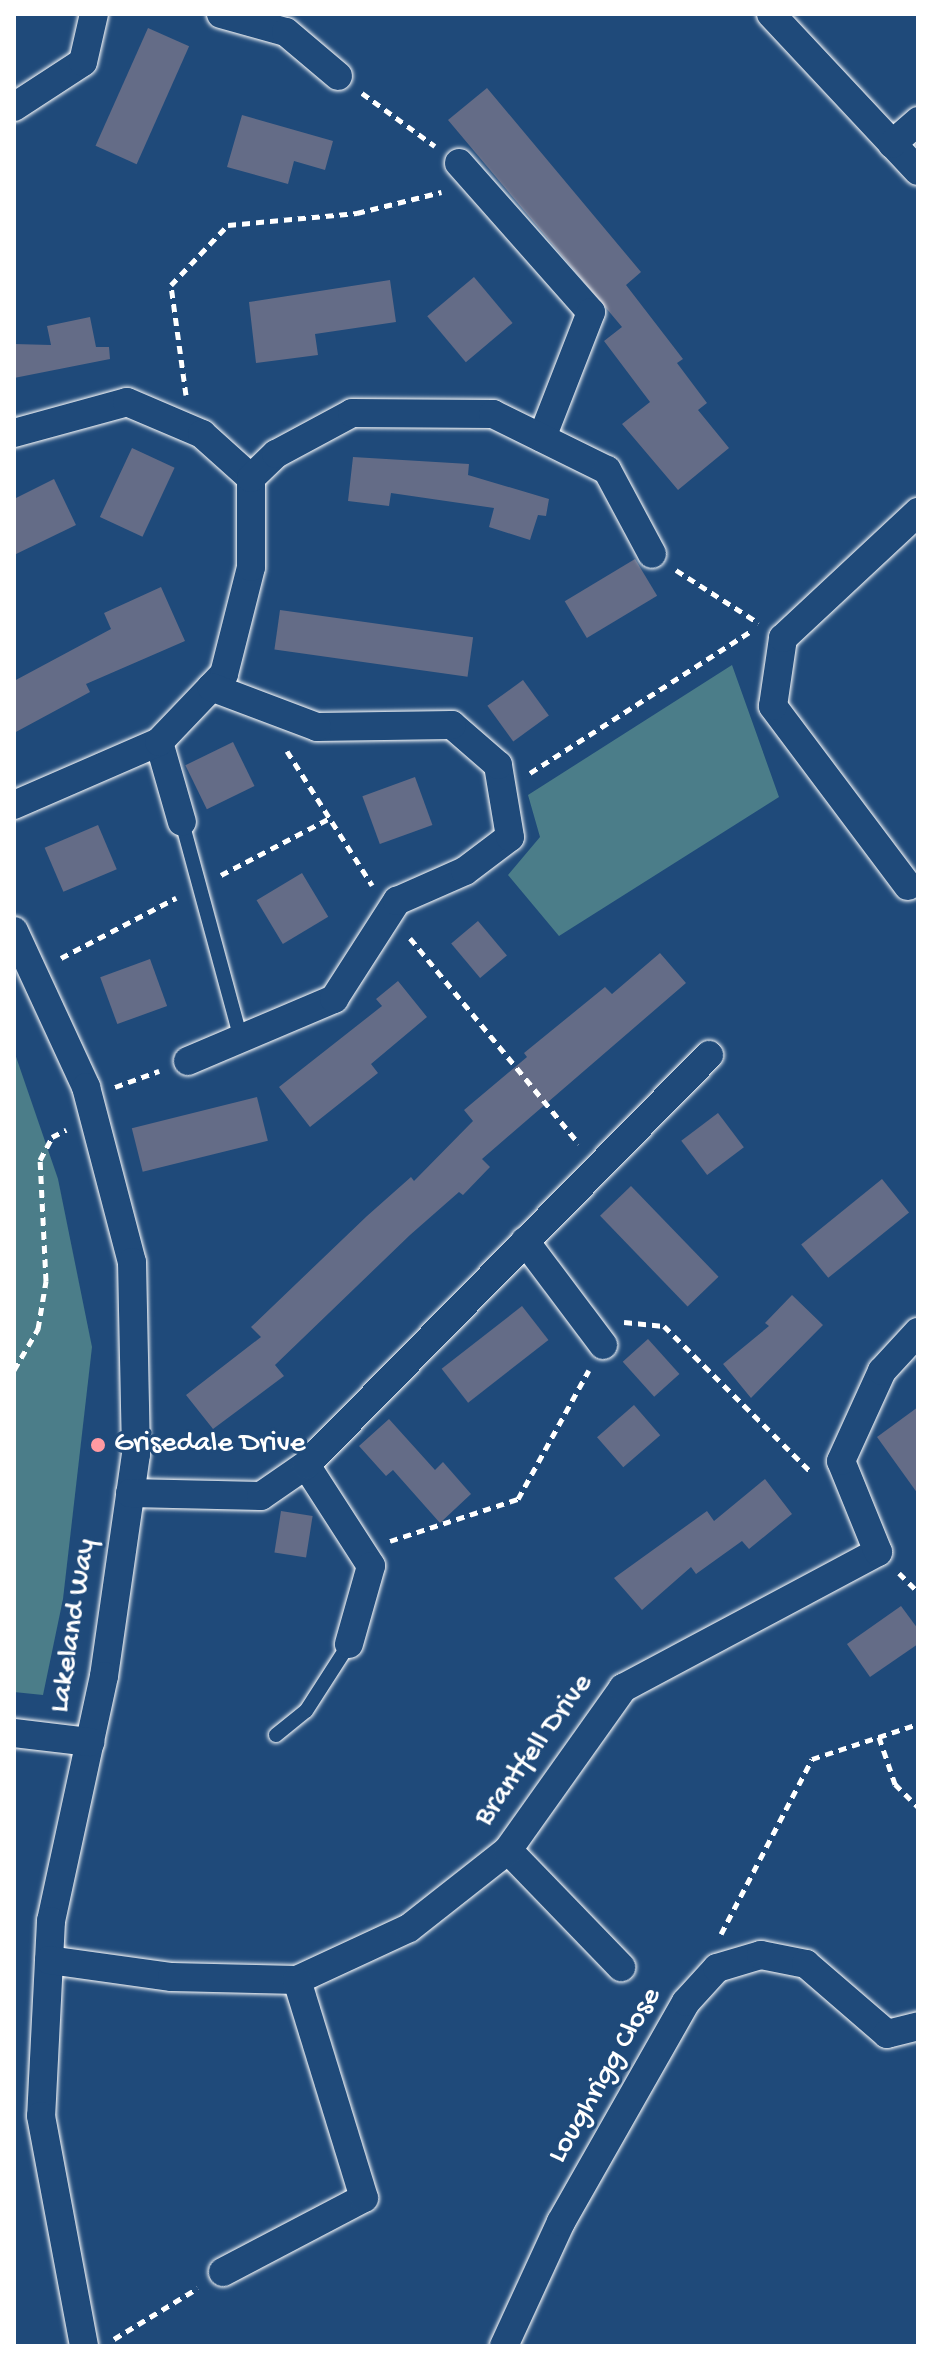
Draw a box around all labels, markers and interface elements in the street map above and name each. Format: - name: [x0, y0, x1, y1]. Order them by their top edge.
- place label: Grisedale Drive: [114, 1427, 305, 1463]
- marker: Grisedale Drive: [89, 1436, 107, 1454]
- street label: Lakeland Way: [43, 1536, 107, 1716]
- street label: Brantfell Drive: [468, 1668, 602, 1834]
- street label: Loughrigg Close: [541, 1982, 671, 2170]

